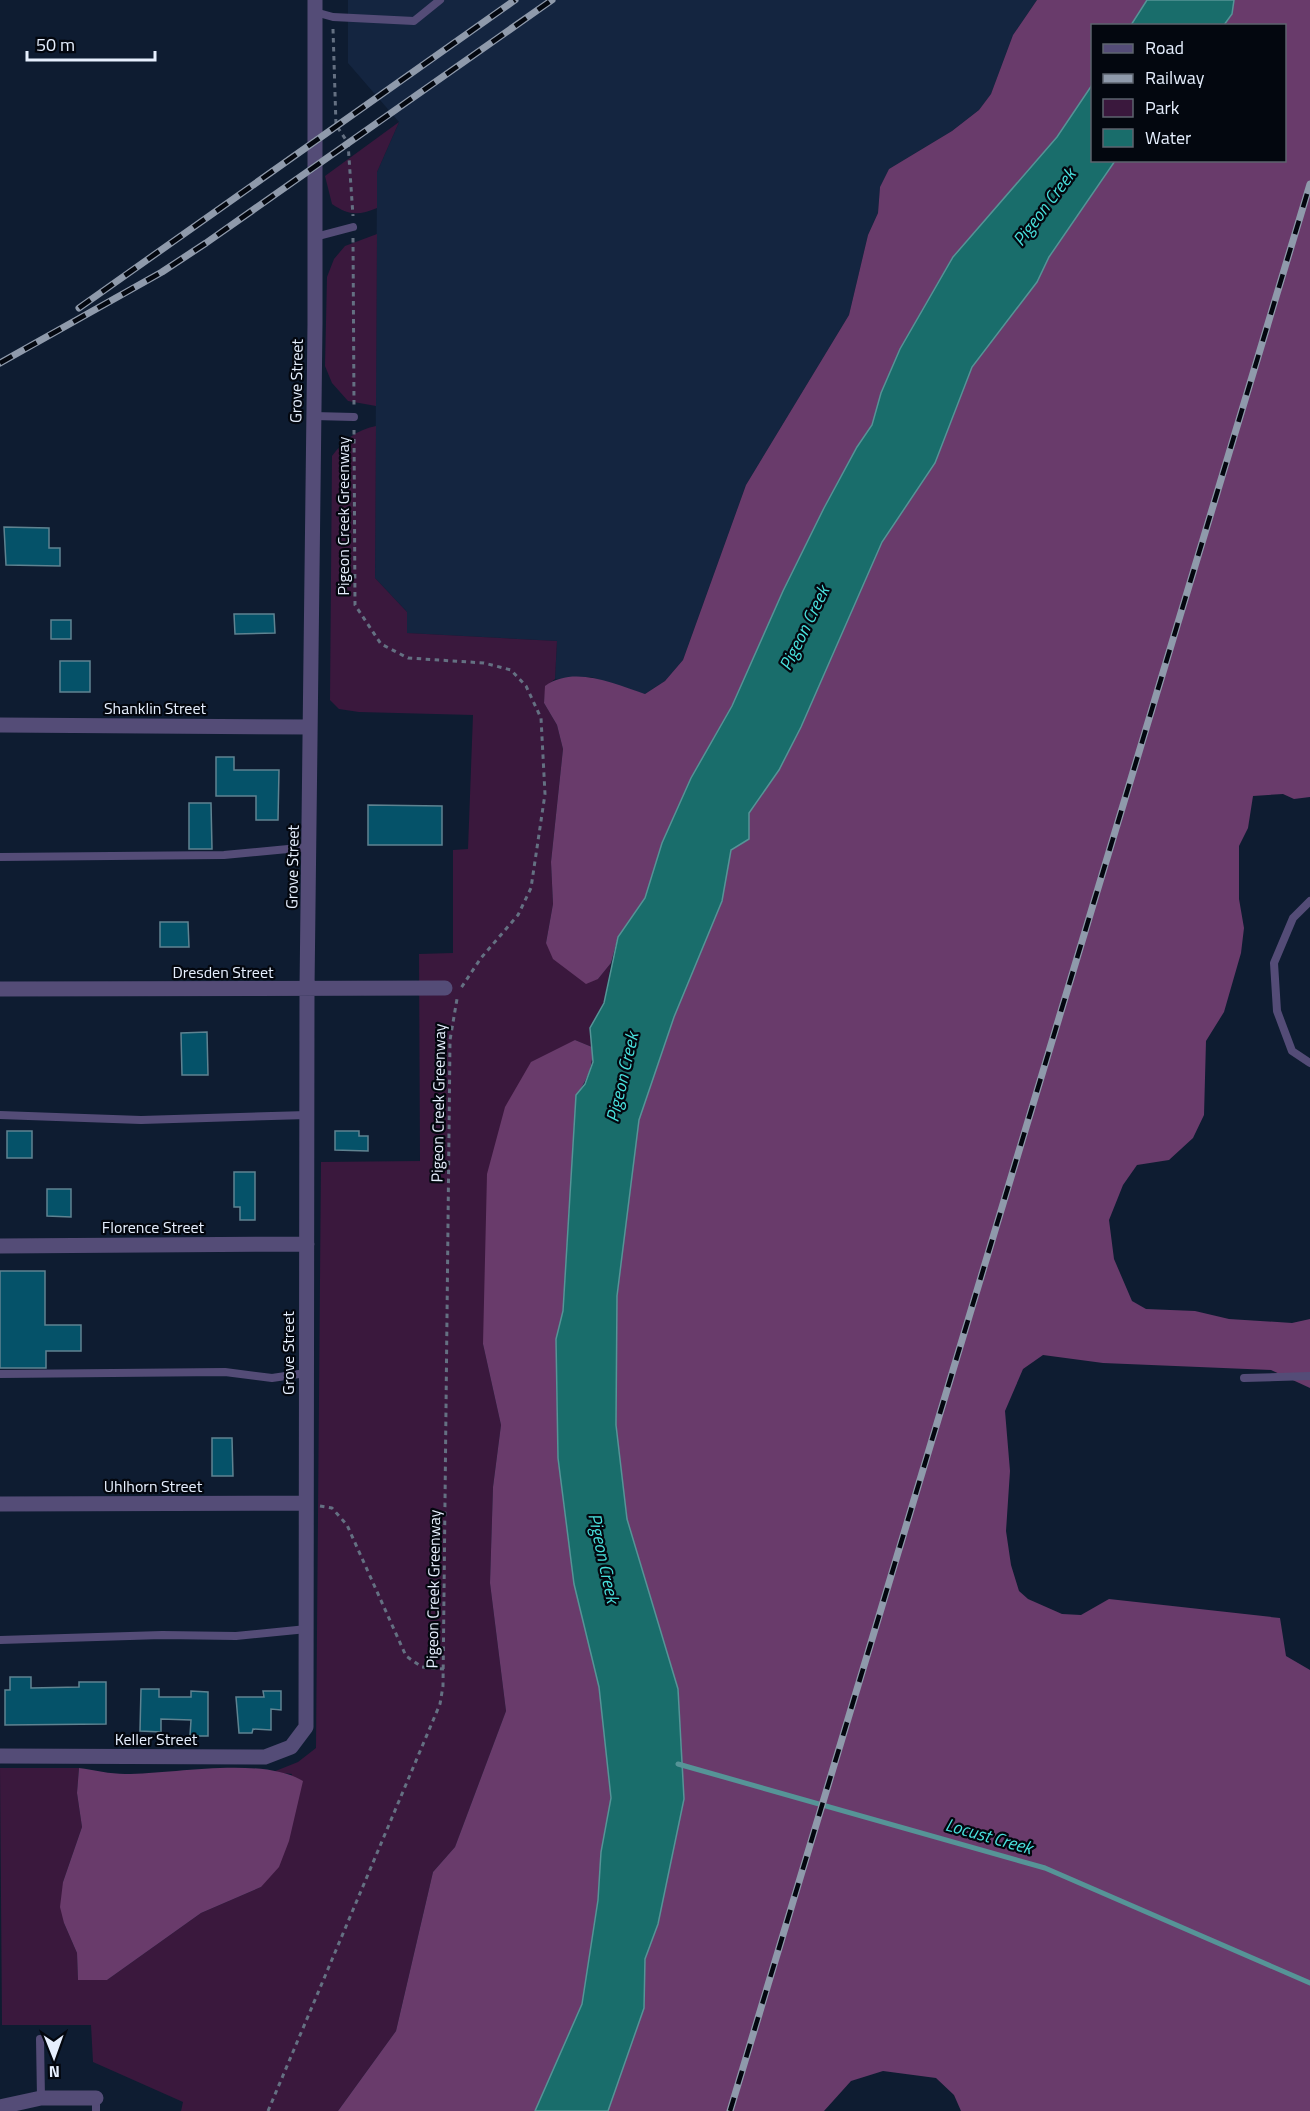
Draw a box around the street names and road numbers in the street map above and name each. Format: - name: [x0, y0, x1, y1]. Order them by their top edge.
- street label: Grove Street: [283, 338, 309, 423]
- street label: Pigeon Creek Greenway: [331, 436, 355, 595]
- street label: Shanklin Street: [104, 696, 206, 720]
- street label: Grove Street: [279, 824, 305, 909]
- street label: Dresden Street: [172, 960, 274, 984]
- street label: Pigeon Creek Greenway: [425, 1023, 451, 1183]
- street label: Florence Street: [102, 1215, 205, 1239]
- street label: Grove Street: [276, 1311, 300, 1395]
- street label: Uhlhorn Street: [104, 1474, 203, 1498]
- street label: Pigeon Creek Greenway: [420, 1509, 446, 1669]
- street label: Keller Street: [115, 1727, 198, 1751]

